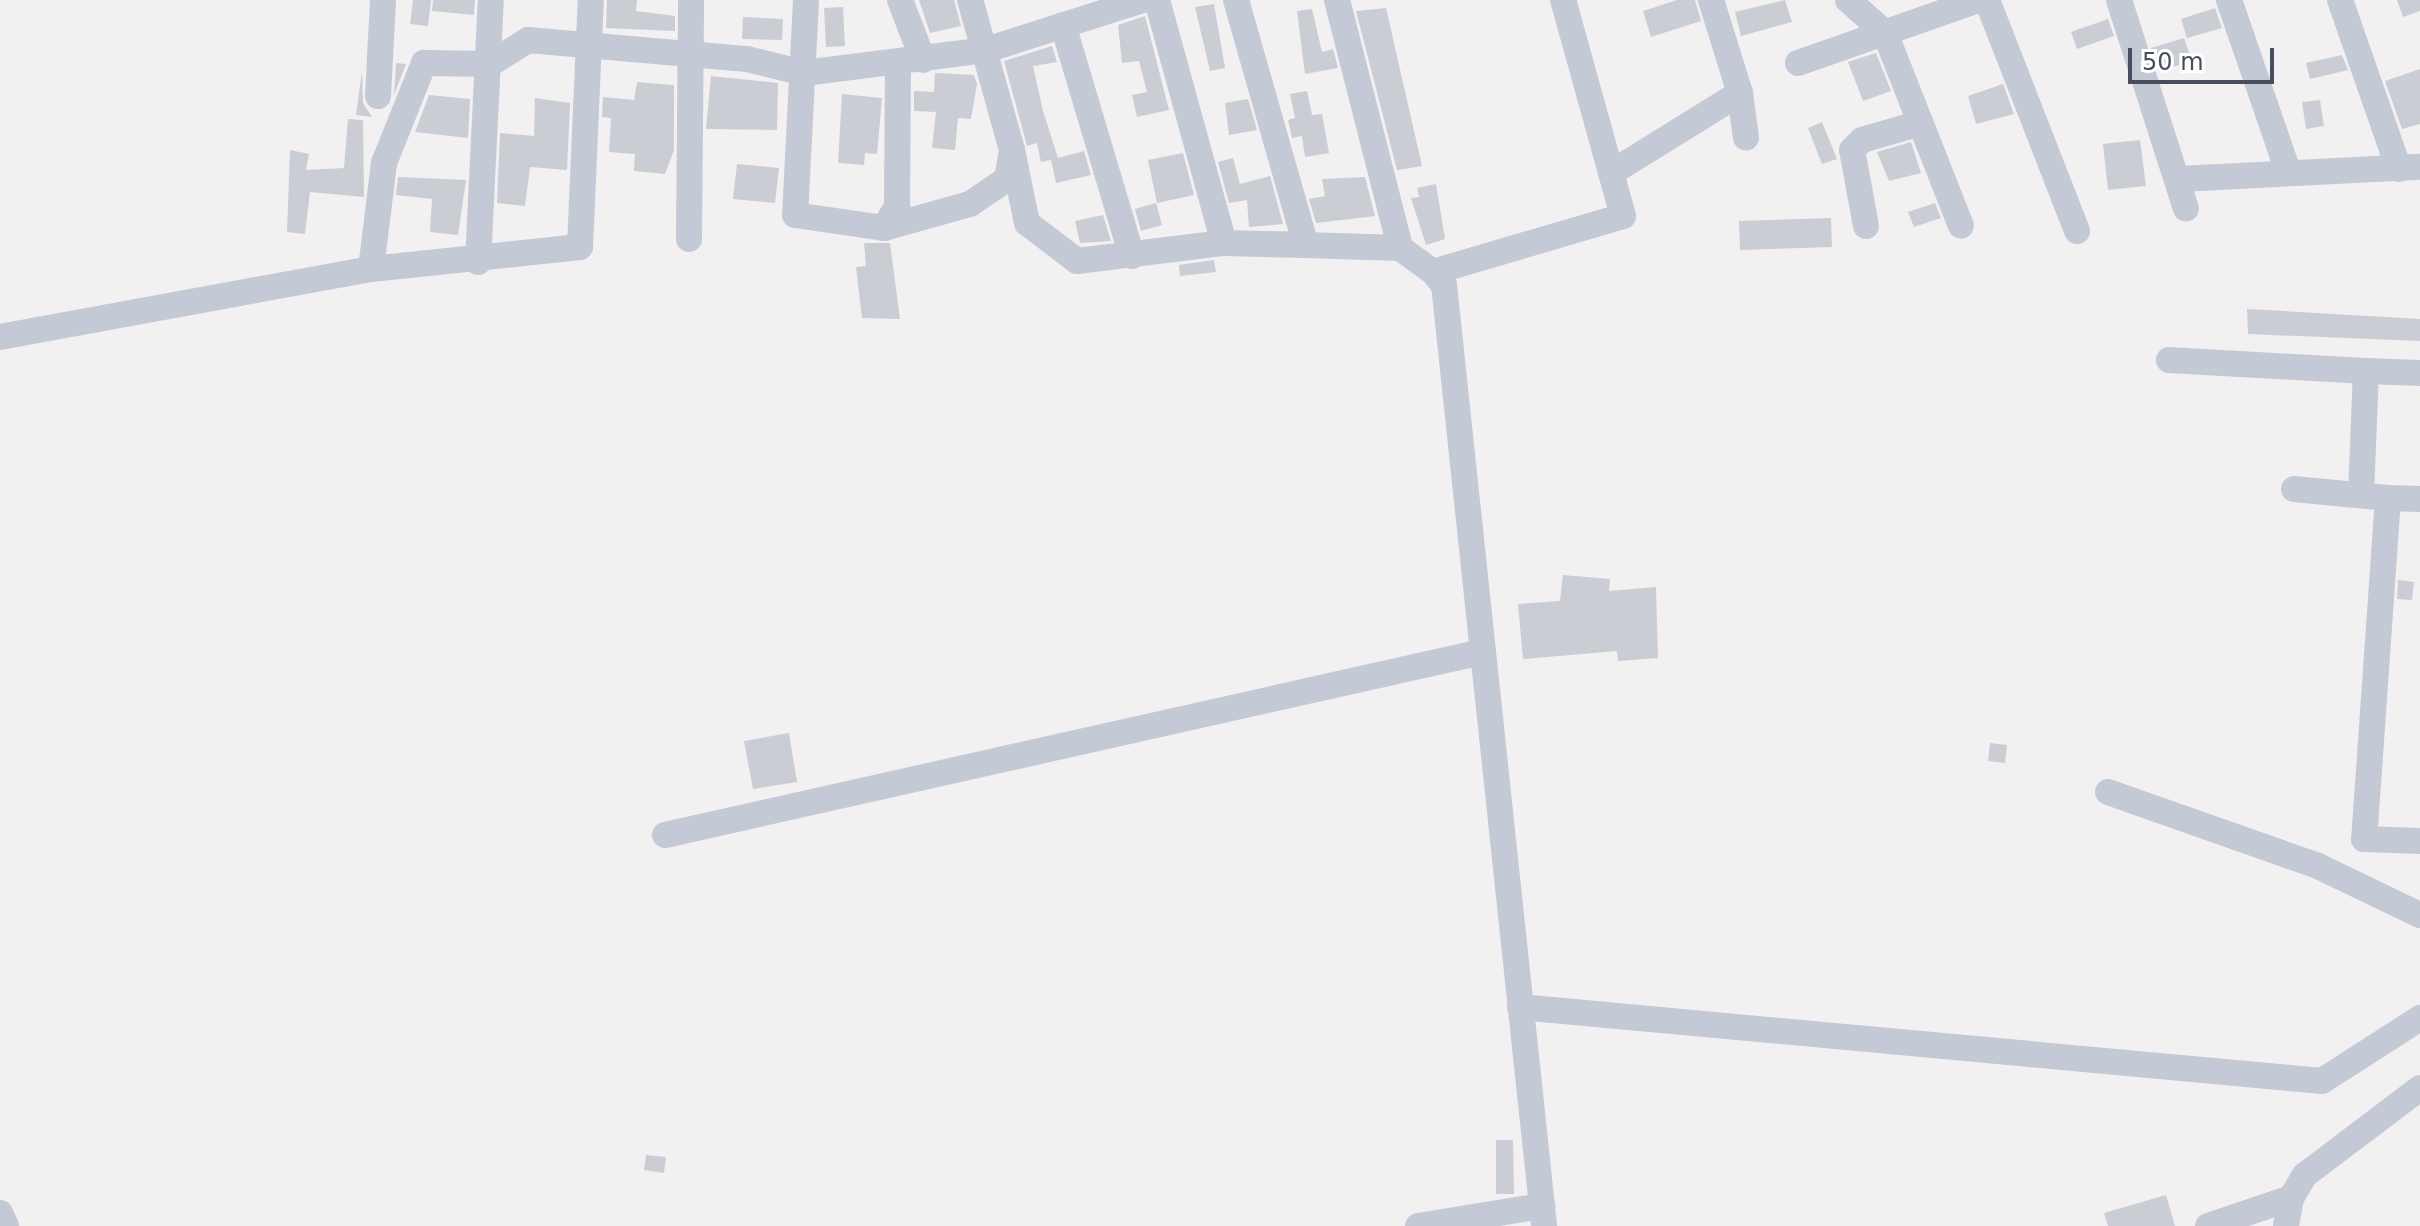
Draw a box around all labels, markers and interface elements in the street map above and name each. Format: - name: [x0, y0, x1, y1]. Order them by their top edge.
- scale bar: [2132, 32, 2278, 82]
- text: 50 m: [2142, 48, 2204, 76]

